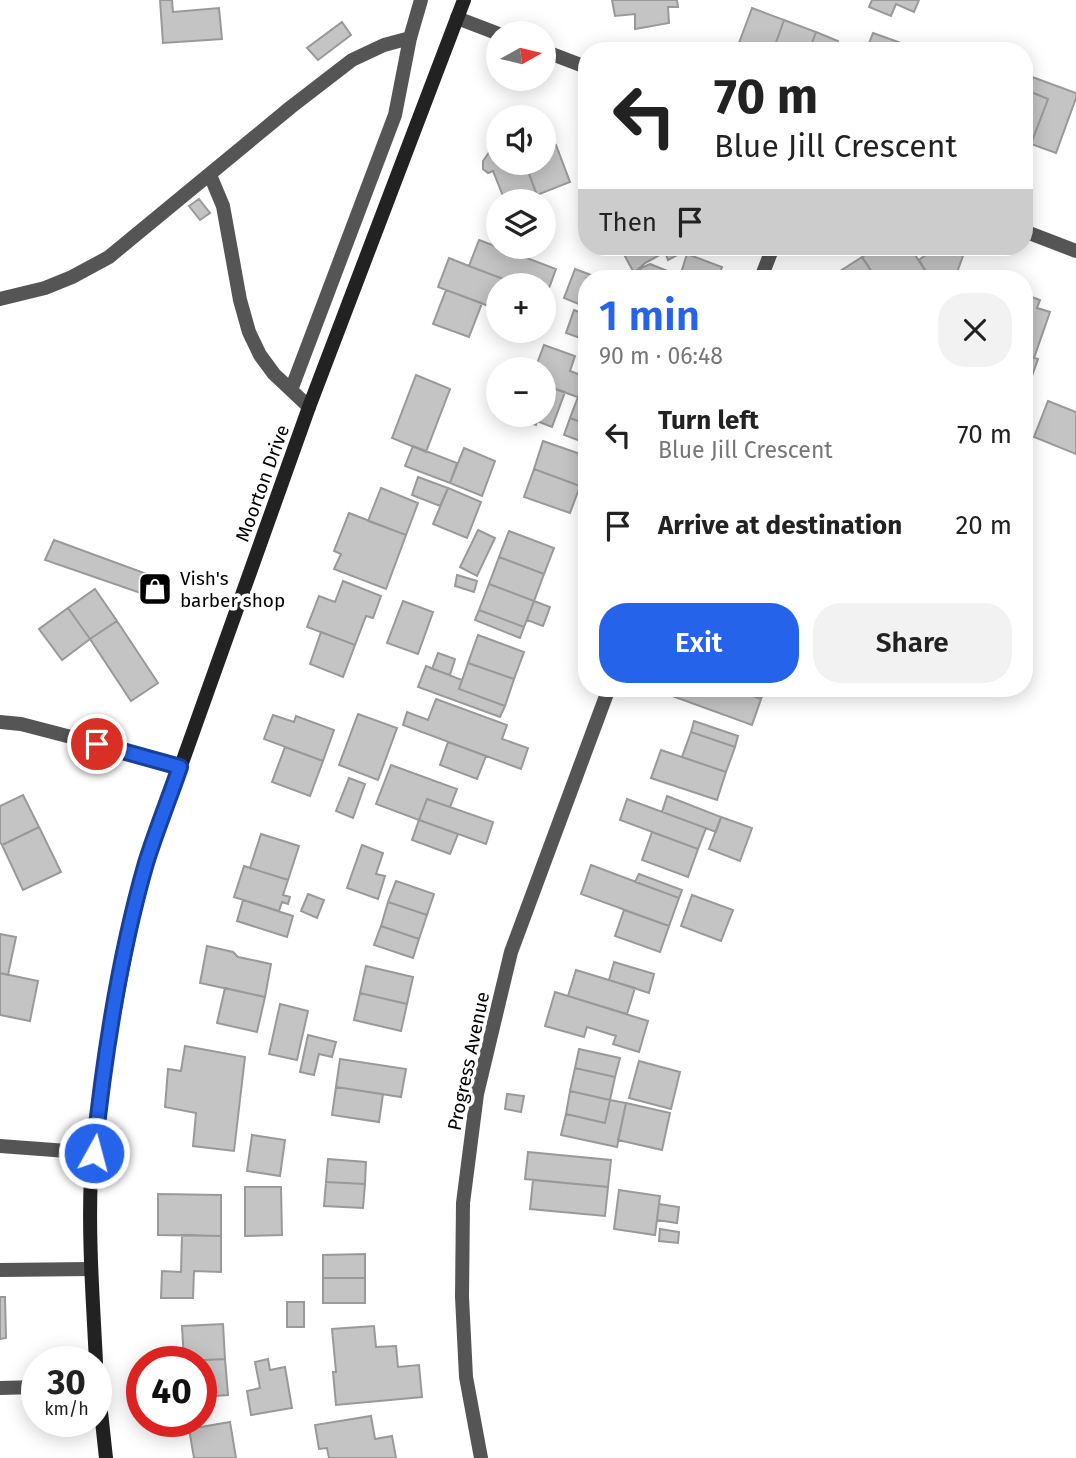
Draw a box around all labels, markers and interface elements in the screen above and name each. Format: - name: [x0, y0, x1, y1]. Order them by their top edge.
- north arrow: [486, 21, 556, 91]
- map controls: [486, 21, 556, 427]
- text: 70 m: [714, 67, 818, 126]
- icon: left: [599, 70, 690, 161]
- button: sound: [486, 105, 556, 175]
- text: Blue Jill Crescent: [714, 127, 957, 165]
- button: layers: [486, 189, 556, 259]
- icon: arrive: [671, 203, 709, 241]
- text: Then: [599, 207, 657, 238]
- button: +: [486, 273, 556, 343]
- text: 1 min: [599, 291, 700, 341]
- button: close: [938, 293, 1012, 367]
- text: 90 m · 06:48: [599, 342, 723, 370]
- button: −: [486, 357, 556, 427]
- text: Turn left: [658, 405, 759, 436]
- icon: left: [599, 416, 637, 454]
- text: 70 m: [957, 419, 1012, 450]
- street label: Moorton Drive: [231, 422, 294, 545]
- text: Blue Jill Crescent: [658, 436, 833, 464]
- icon: arrive: [599, 507, 637, 545]
- text: Arrive at destination: [658, 510, 902, 541]
- text: 20 m: [955, 510, 1012, 541]
- place label: Vish's barber shop: [180, 567, 285, 612]
- shop icon: Vish's barber shop: [136, 570, 174, 608]
- button: Exit: [599, 603, 799, 683]
- button: Share: [813, 603, 1012, 683]
- pin: [67, 714, 127, 774]
- icon: arrive: [78, 725, 116, 763]
- street label: Progress Avenue: [443, 990, 494, 1133]
- position arrow: [57, 1116, 131, 1190]
- speed limit sign: 40: [126, 1346, 217, 1437]
- text: 30: [47, 1361, 86, 1403]
- text: km/h: [44, 1398, 89, 1420]

